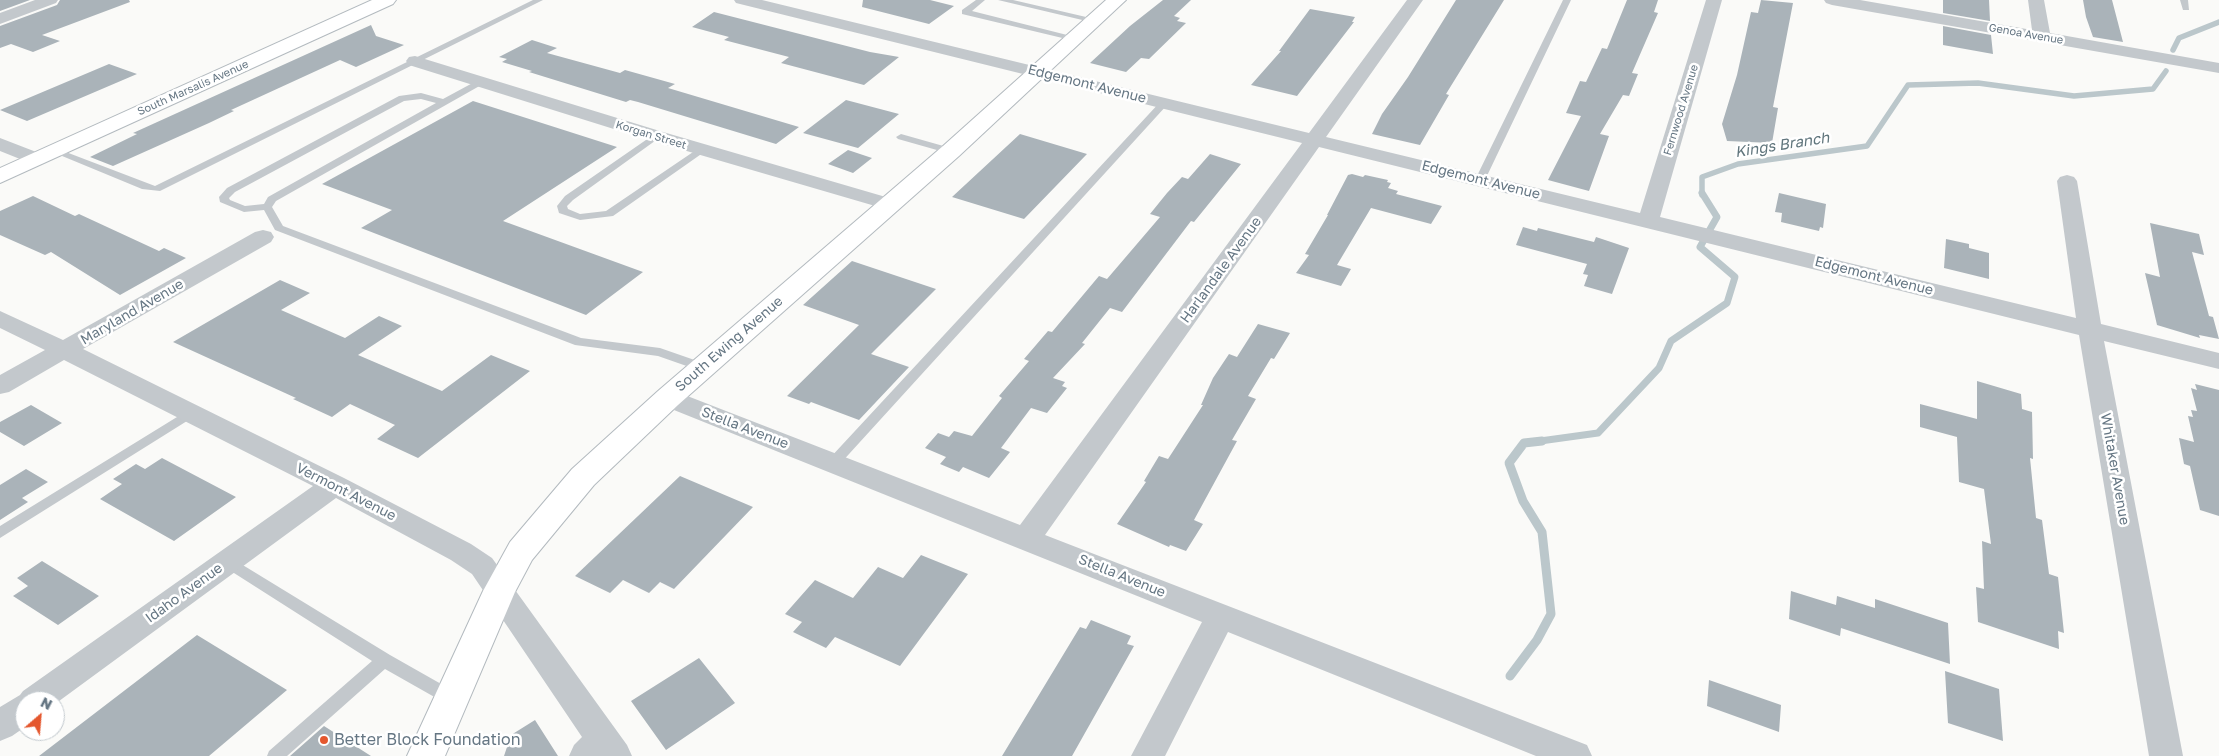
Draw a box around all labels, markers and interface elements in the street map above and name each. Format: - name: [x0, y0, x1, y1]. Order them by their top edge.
- street label: Genoa Avenue: [1988, 21, 2064, 47]
- street label: South Marsalis Avenue: [135, 58, 251, 118]
- street label: Edgemont Avenue: [1026, 61, 1148, 107]
- street label: Fernwood Avenue: [1661, 63, 1701, 157]
- street label: Korgan Street: [614, 118, 688, 152]
- water label: Kings Branch: [1733, 129, 1831, 161]
- street label: Edgemont Avenue: [1420, 157, 1542, 203]
- street label: Harlandale Avenue: [1177, 214, 1265, 326]
- street label: Edgemont Avenue: [1813, 253, 1935, 299]
- street label: Maryland Avenue: [77, 276, 187, 348]
- street label: South Ewing Avenue: [672, 293, 786, 395]
- street label: Stella Avenue: [699, 404, 791, 452]
- street label: Whitaker Avenue: [2097, 412, 2133, 526]
- street label: Vermont Avenue: [293, 460, 399, 524]
- street label: Stella Avenue: [1076, 551, 1168, 601]
- street label: Idaho Avenue: [142, 560, 226, 626]
- north arrow: [15, 691, 65, 741]
- text: N: [38, 693, 55, 713]
- place label: Better Block Foundation: [334, 730, 521, 750]
- marker: Better Block Foundation: [318, 734, 330, 746]

